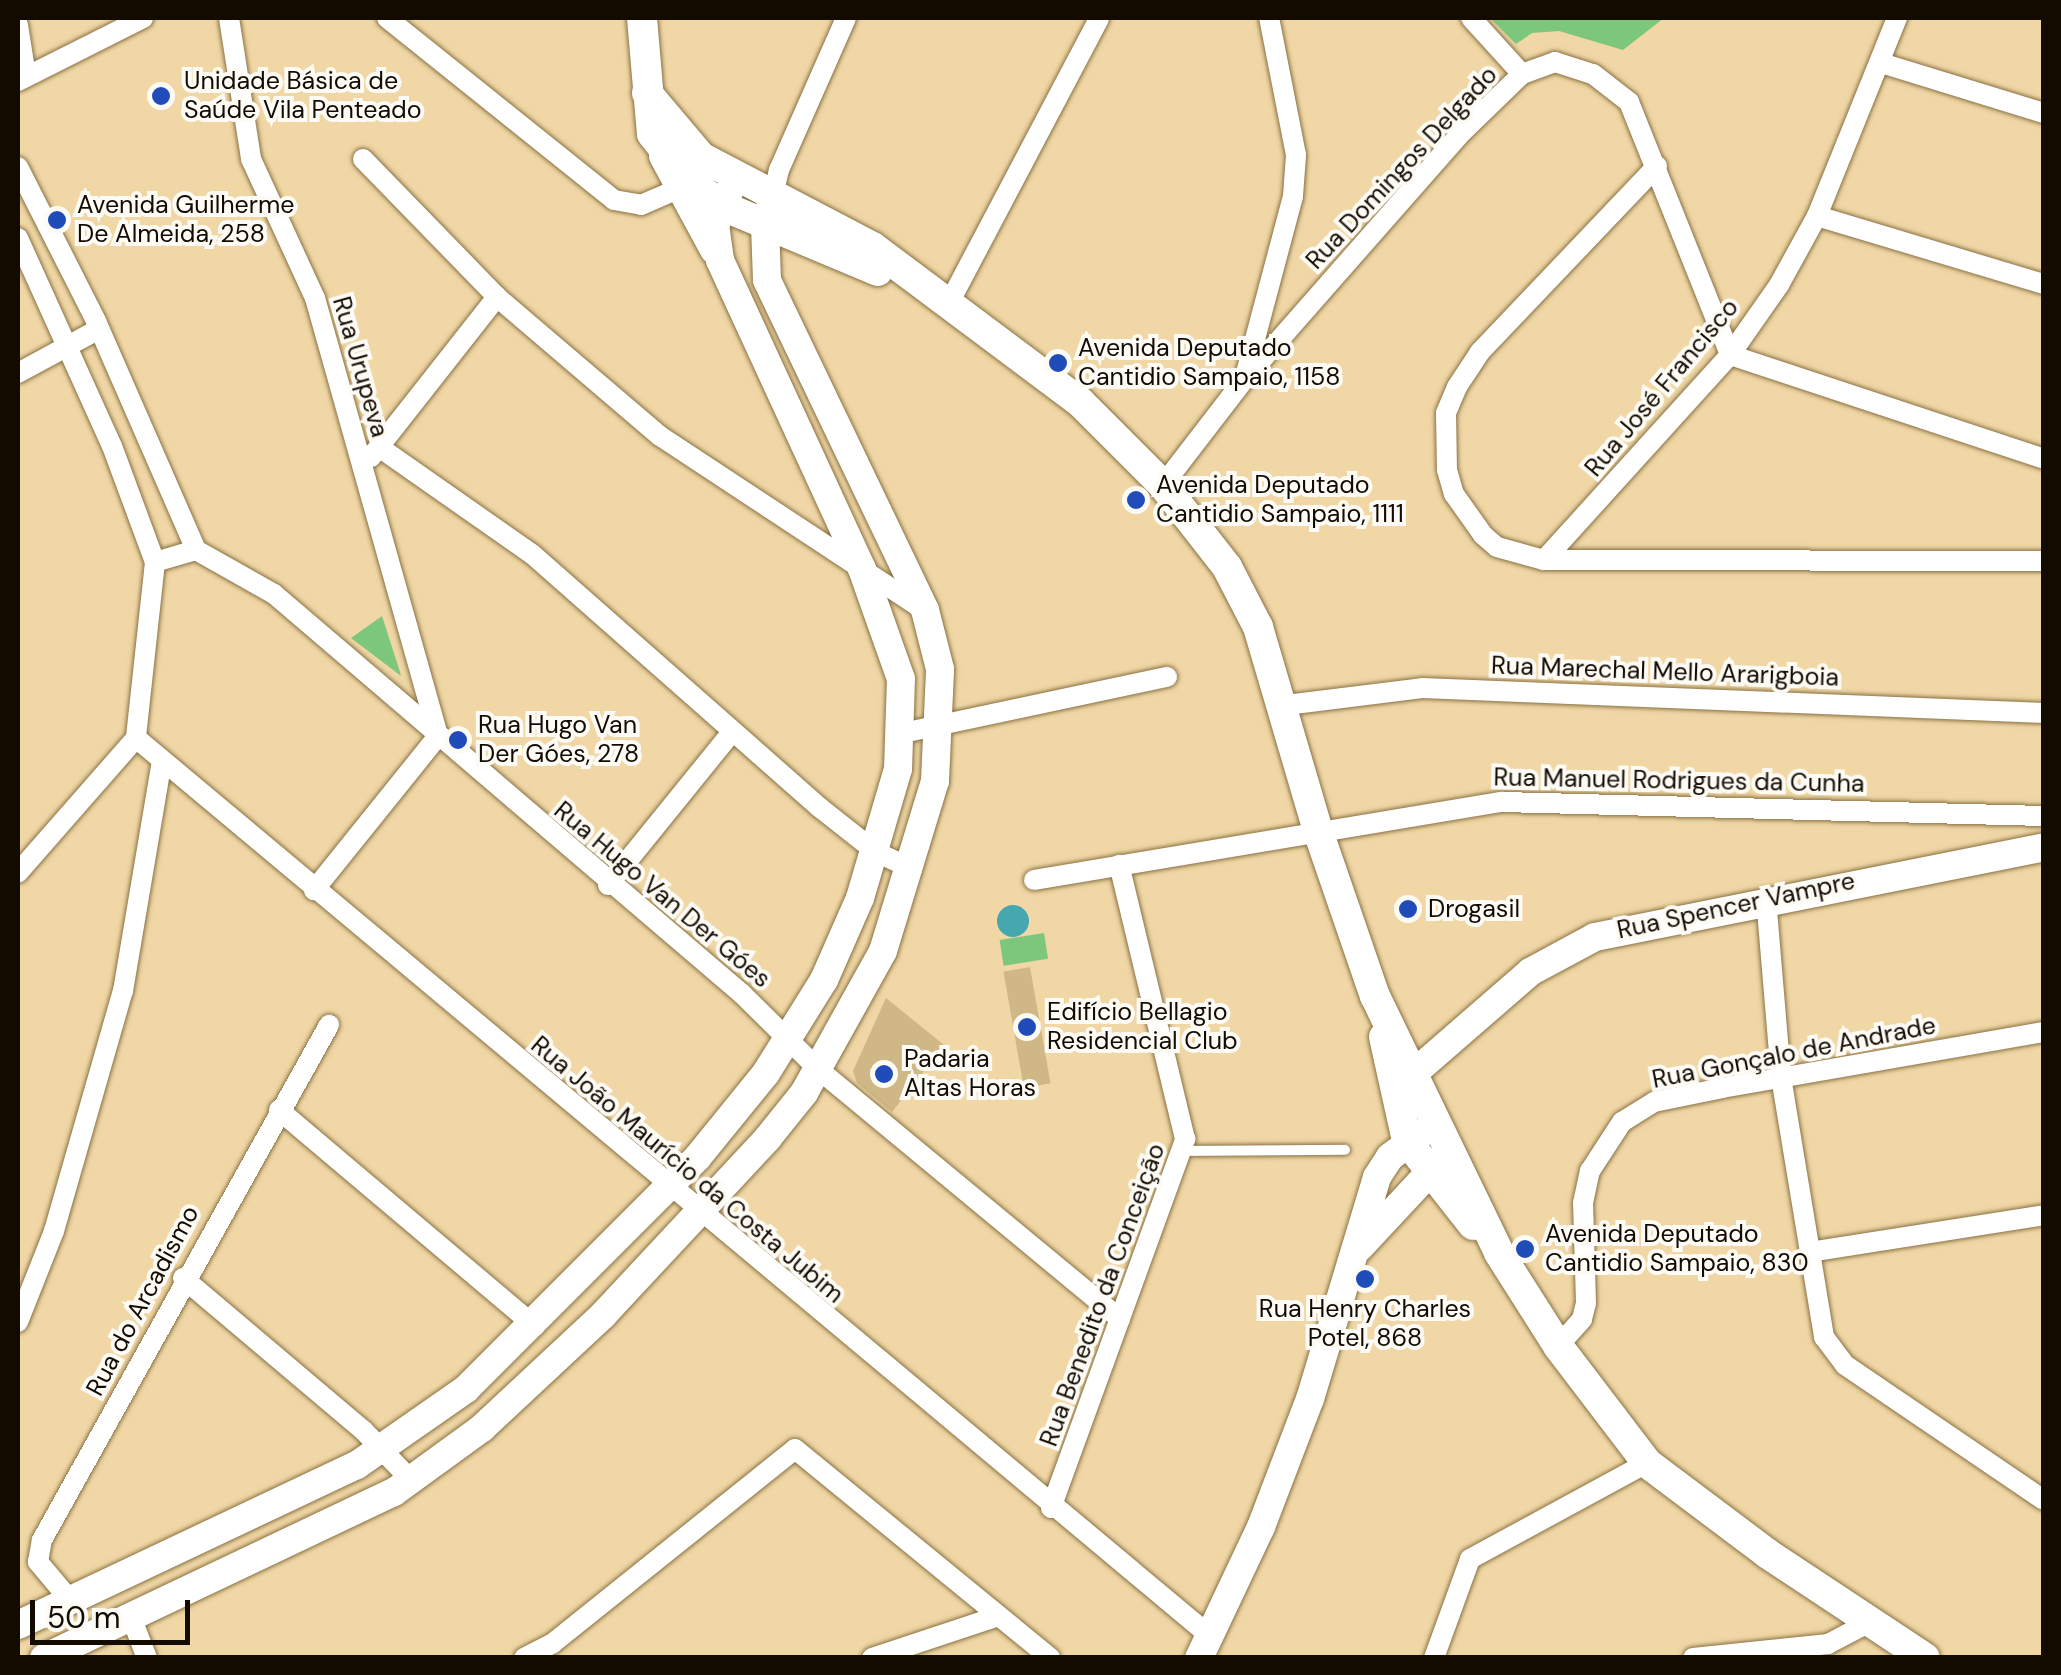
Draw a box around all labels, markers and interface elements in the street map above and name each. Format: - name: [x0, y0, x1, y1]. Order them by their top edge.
- street label: Rua Domingos Delgado: [1300, 60, 1504, 276]
- place label: Unidade Básica de Saúde Vila Penteado: [184, 67, 422, 126]
- marker: Unidade Básica de Saúde Vila Penteado: [148, 83, 174, 109]
- place label: Avenida Guilherme De Almeida, 258: [77, 191, 294, 250]
- marker: Avenida Guilherme De Almeida, 258: [46, 209, 68, 231]
- street label: Rua Urupeva: [326, 293, 394, 441]
- street label: Rua José Francisco: [1579, 293, 1745, 483]
- place label: Avenida Deputado Cantidio Sampaio, 1158: [1078, 334, 1341, 393]
- marker: Avenida Deputado Cantidio Sampaio, 1158: [1047, 352, 1069, 374]
- place label: Avenida Deputado Cantidio Sampaio, 1111: [1156, 471, 1404, 530]
- marker: Avenida Deputado Cantidio Sampaio, 1111: [1125, 489, 1147, 511]
- street label: Rua Marechal Mello Ararigboia: [1491, 651, 1839, 693]
- place label: Rua Hugo Van Der Góes, 278: [478, 711, 639, 770]
- marker: Rua Hugo Van Der Góes, 278: [447, 729, 469, 751]
- street label: Rua Manuel Rodrigues da Cunha: [1493, 763, 1865, 799]
- street label: Rua Hugo Van Der Góes: [548, 796, 776, 994]
- street label: Rua Spencer Vampre: [1614, 866, 1858, 946]
- place label: Drogasil: [1428, 894, 1520, 924]
- marker: Drogasil: [1397, 898, 1419, 920]
- place label: Edifício Bellagio Residencial Club: [1047, 998, 1238, 1057]
- street label: Rua Gonçalo de Andrade: [1650, 1011, 1938, 1095]
- marker: Edifício Bellagio Residencial Club: [1016, 1016, 1038, 1038]
- street label: Rua João Maurício da Costa Jubim: [525, 1030, 849, 1310]
- place label: Padaria Altas Horas: [904, 1045, 1036, 1104]
- marker: Padaria Altas Horas: [873, 1063, 895, 1085]
- street label: Rua Benedito da Conceição: [1034, 1139, 1172, 1451]
- street label: Rua do Arcadismo: [80, 1201, 206, 1401]
- place label: Avenida Deputado Cantidio Sampaio, 830: [1545, 1220, 1809, 1279]
- marker: Avenida Deputado Cantidio Sampaio, 830: [1514, 1238, 1536, 1260]
- marker: Rua Henry Charles Potel, 868: [1354, 1268, 1376, 1290]
- place label: Rua Henry Charles Potel, 868: [1259, 1295, 1471, 1354]
- scale bar: [35, 1580, 195, 1642]
- text: 50 m: [47, 1598, 121, 1637]

